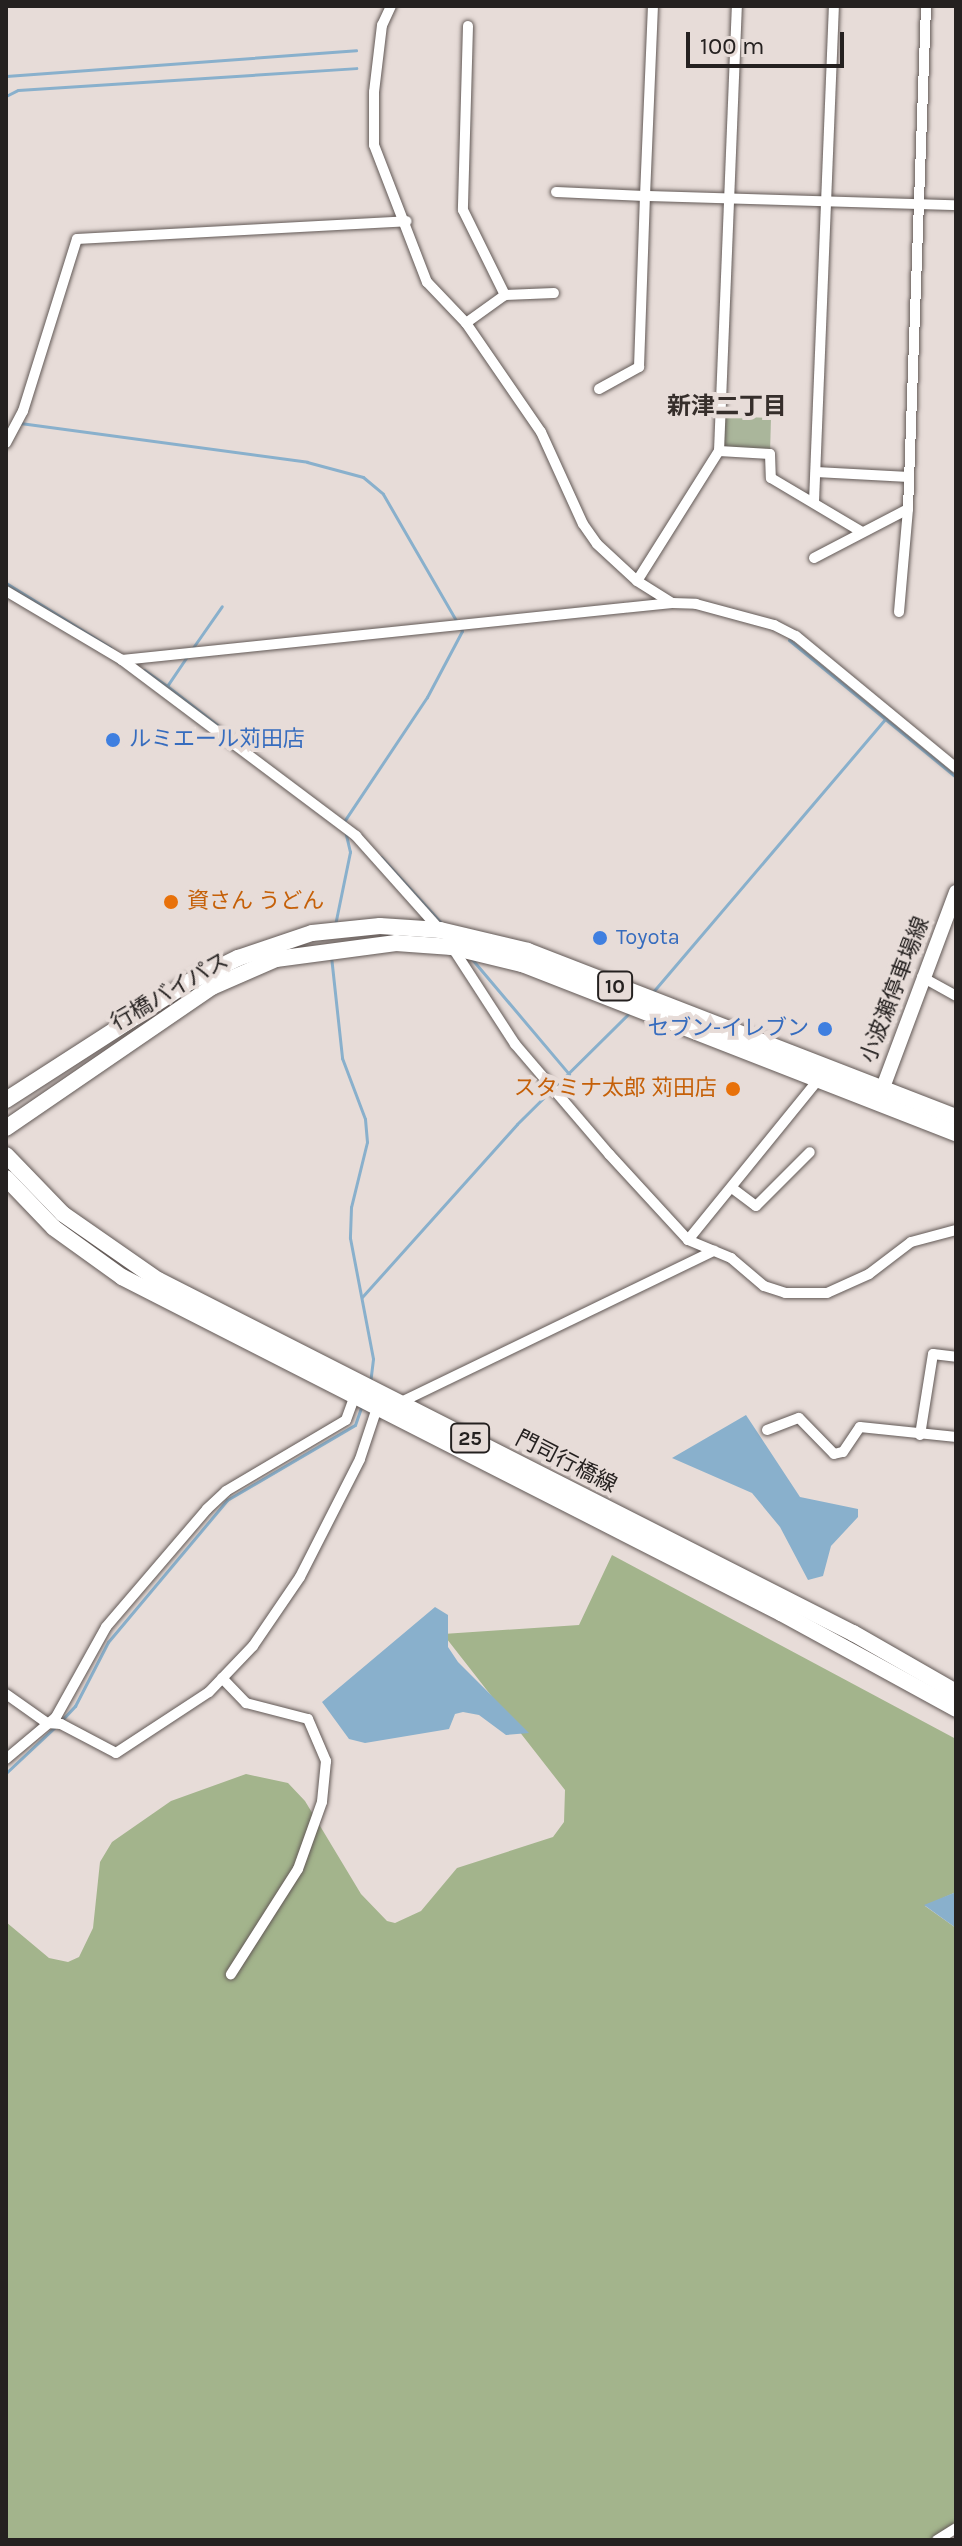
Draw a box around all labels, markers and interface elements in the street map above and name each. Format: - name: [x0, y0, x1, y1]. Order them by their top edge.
- scale bar: [690, 16, 848, 66]
- text: 100 m: [700, 32, 765, 60]
- district label: 新津二丁目: [667, 393, 787, 421]
- place label: ルミエール苅田店: [129, 727, 305, 753]
- marker: ルミエール苅田店: [104, 731, 122, 749]
- place label: 資さん うどん: [187, 889, 324, 915]
- marker: 資さん うどん: [162, 893, 180, 911]
- street label: 小波瀬停車場線: [855, 913, 935, 1067]
- place label: Toyota: [616, 925, 680, 951]
- marker: Toyota: [591, 929, 609, 947]
- street label: 行橋バイパス: [106, 948, 234, 1036]
- road number: 10: [597, 970, 633, 1002]
- place label: セブン-イレブン: [647, 1016, 809, 1042]
- marker: セブン-イレブン: [816, 1020, 834, 1038]
- place label: スタミナ太郎 苅田店: [514, 1076, 717, 1102]
- marker: スタミナ太郎 苅田店: [724, 1080, 742, 1098]
- road number: 25: [450, 1422, 490, 1454]
- street label: 門司行橋線: [511, 1425, 621, 1499]

